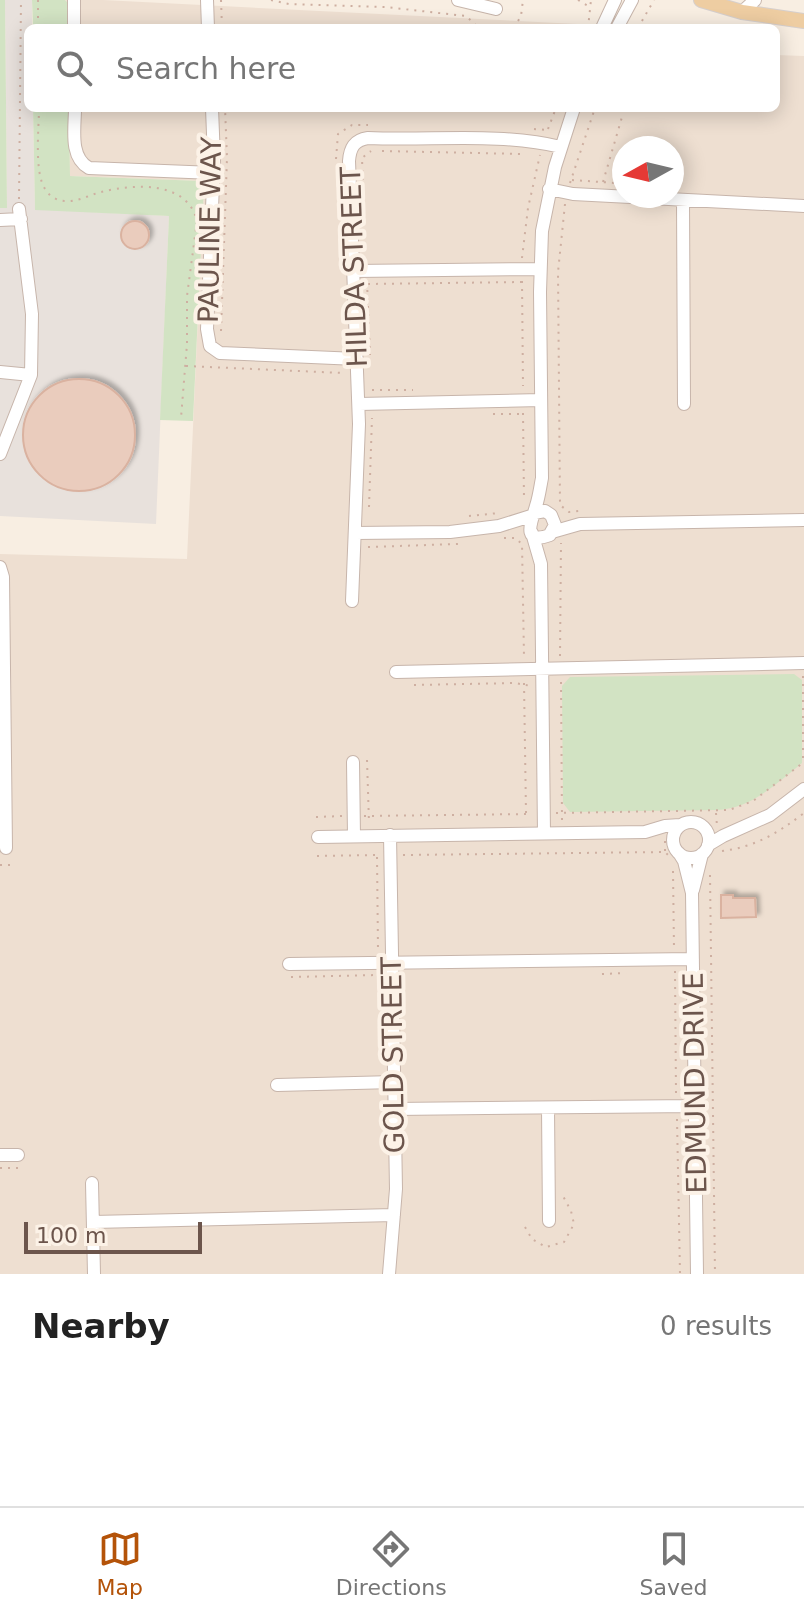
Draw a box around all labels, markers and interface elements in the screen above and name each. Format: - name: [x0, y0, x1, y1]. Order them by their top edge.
- search box: [24, 24, 780, 112]
- icon: search: [52, 46, 96, 90]
- text: Search here: [116, 51, 296, 86]
- street label: PAULINE WAY: [192, 136, 228, 323]
- north arrow: [612, 136, 684, 208]
- street label: HILDA STREET: [334, 165, 374, 368]
- street label: GOLD STREET: [375, 956, 411, 1154]
- street label: EDMUND DRIVE: [677, 972, 713, 1194]
- scale bar: [24, 1218, 202, 1254]
- text: 100 m: [36, 1223, 106, 1248]
- text: Nearby: [32, 1306, 170, 1346]
- text: 0 results: [660, 1311, 772, 1341]
- tab: Map: [96, 1527, 143, 1600]
- tab: Directions: [336, 1527, 447, 1600]
- tab: Saved: [640, 1527, 708, 1600]

